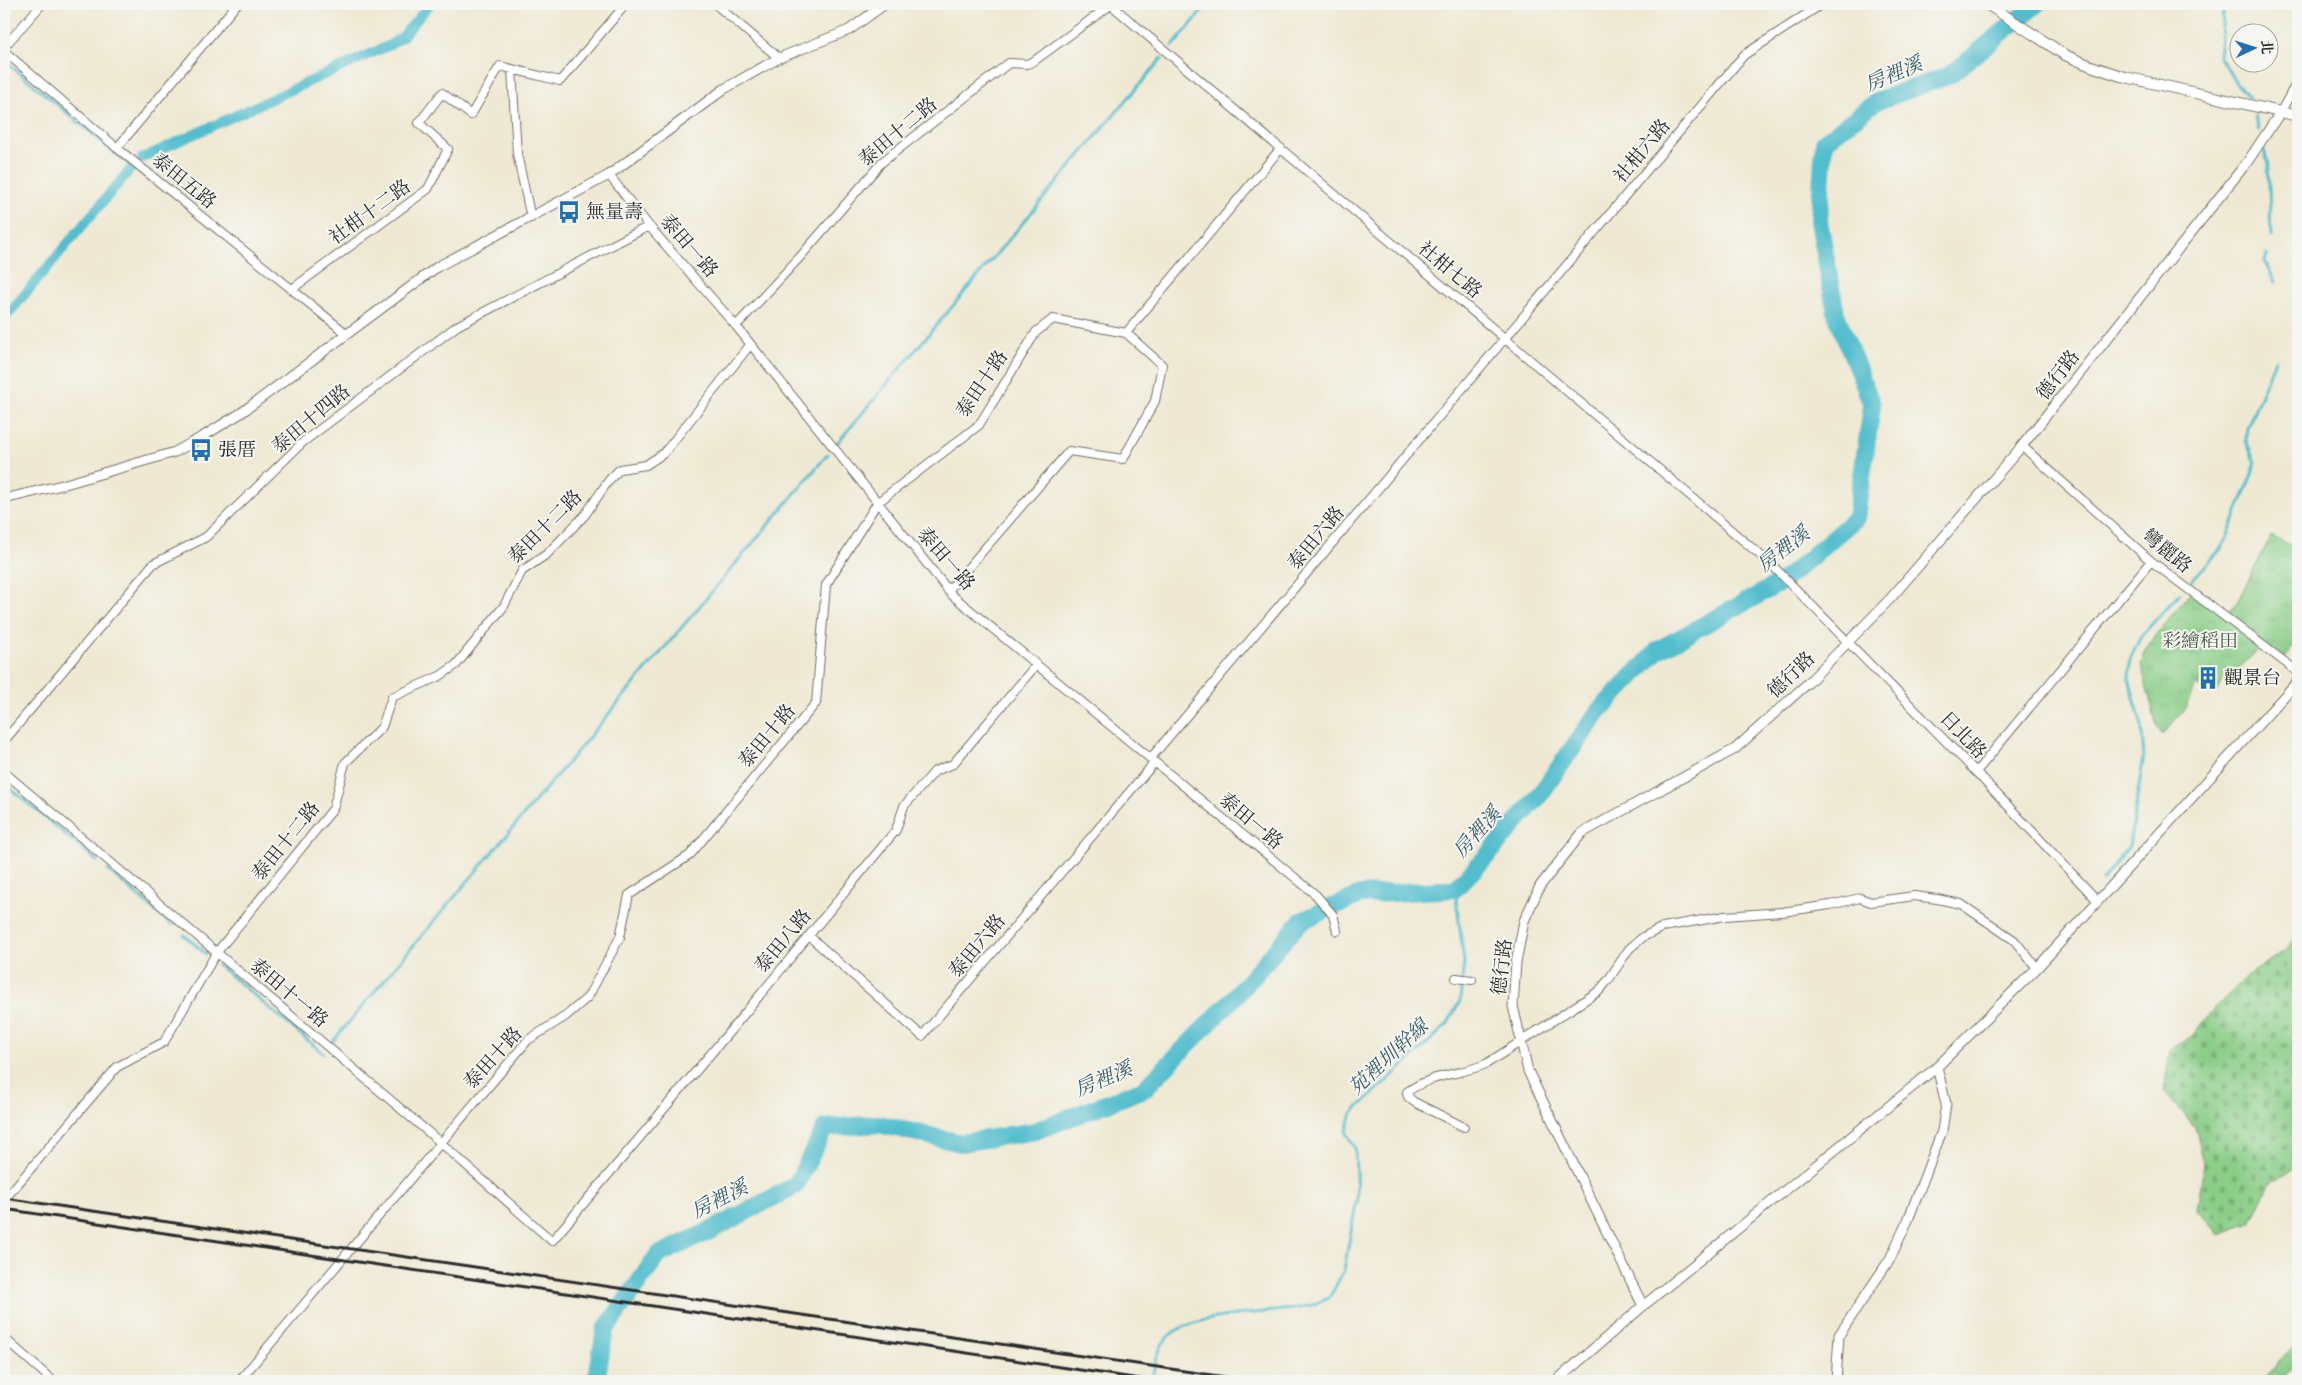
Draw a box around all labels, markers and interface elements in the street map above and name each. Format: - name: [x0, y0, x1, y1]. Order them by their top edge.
- north arrow: [2230, 22, 2280, 72]
- text: 北: [2257, 40, 2275, 55]
- water label: 房裡溪: [1862, 51, 1928, 98]
- street label: 泰田十二路: [854, 92, 942, 172]
- street label: 社柑六路: [1608, 114, 1676, 188]
- street label: 泰田五路: [147, 148, 221, 214]
- street label: 社柑十二路: [325, 174, 415, 250]
- bus stop icon: 無量壽: [556, 199, 582, 225]
- place label: 無量壽: [586, 200, 643, 224]
- street label: 泰田一路: [655, 209, 723, 283]
- street label: 社柑七路: [1413, 236, 1487, 304]
- street label: 德行路: [2031, 345, 2085, 405]
- street label: 泰田十路: [951, 346, 1013, 422]
- street label: 泰田十四路: [267, 379, 355, 459]
- bus stop icon: 張厝: [188, 437, 214, 463]
- place label: 張厝: [218, 438, 256, 462]
- street label: 泰田十二路: [503, 485, 587, 569]
- street label: 泰田六路: [1282, 501, 1350, 575]
- water label: 房裡溪: [1753, 520, 1817, 578]
- street label: 泰田一路: [912, 522, 980, 596]
- street label: 彎麗路: [2137, 524, 2197, 578]
- park label: 彩繪稻田: [2162, 629, 2238, 653]
- street label: 德行路: [1762, 647, 1820, 703]
- building icon: 觀景台: [2195, 665, 2221, 691]
- place label: 觀景台: [2224, 666, 2281, 690]
- street label: 泰田十路: [733, 699, 801, 773]
- street label: 日北路: [1935, 706, 1991, 764]
- street label: 泰田一路: [1214, 787, 1288, 855]
- street label: 泰田十二路: [247, 797, 325, 885]
- water label: 房裡溪: [1449, 801, 1509, 864]
- street label: 泰田八路: [749, 904, 817, 978]
- street label: 泰田六路: [943, 909, 1011, 983]
- street label: 德行路: [1487, 937, 1517, 997]
- street label: 泰田十一路: [245, 953, 333, 1033]
- water label: 苑裡圳幹線: [1344, 1013, 1436, 1101]
- street label: 泰田十路: [459, 1022, 527, 1094]
- water label: 房裡溪: [1072, 1056, 1138, 1103]
- water label: 房裡溪: [688, 1174, 754, 1225]

